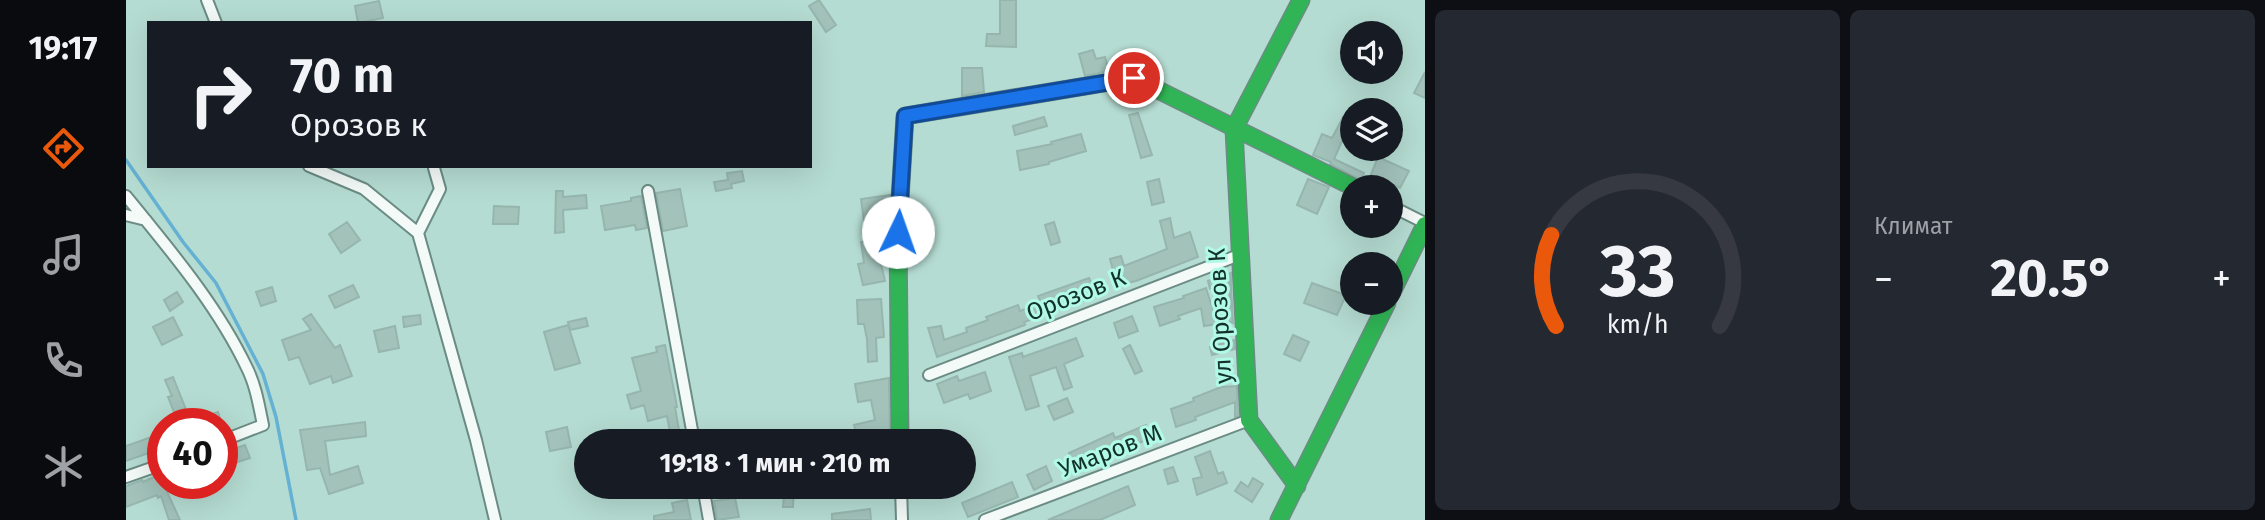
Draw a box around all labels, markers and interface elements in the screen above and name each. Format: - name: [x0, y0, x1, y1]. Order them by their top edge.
- map controls: [1340, 21, 1403, 315]
- button: sound: [1340, 21, 1403, 84]
- text: 19:17: [28, 29, 98, 67]
- text: 70 m: [290, 46, 394, 105]
- pin: [1104, 48, 1164, 108]
- icon: right: [175, 49, 266, 140]
- icon: arrive: [1115, 59, 1153, 97]
- button: layers: [1340, 98, 1403, 161]
- text: Орозов к: [290, 106, 427, 144]
- icon: directions: [39, 124, 88, 173]
- button: +: [1340, 175, 1403, 238]
- position arrow: [861, 195, 935, 269]
- text: Климат: [1874, 212, 1952, 240]
- text: 33: [1599, 228, 1675, 315]
- icon: music: [39, 230, 88, 279]
- street label: ул Орозов К: [1202, 247, 1238, 385]
- text: 20.5°: [1990, 247, 2115, 310]
- button: −: [1340, 252, 1403, 315]
- text: −: [1874, 256, 1893, 302]
- text: +: [2212, 256, 2231, 302]
- street label: Орозов К: [1022, 263, 1130, 327]
- text: km/h: [1607, 310, 1668, 340]
- icon: phone: [39, 336, 88, 385]
- speed limit sign: 40: [147, 408, 238, 499]
- street label: Умаров М: [1054, 419, 1166, 483]
- icon: climate: [39, 442, 88, 491]
- text: 19:18 · 1 мин · 210 m: [660, 448, 890, 479]

